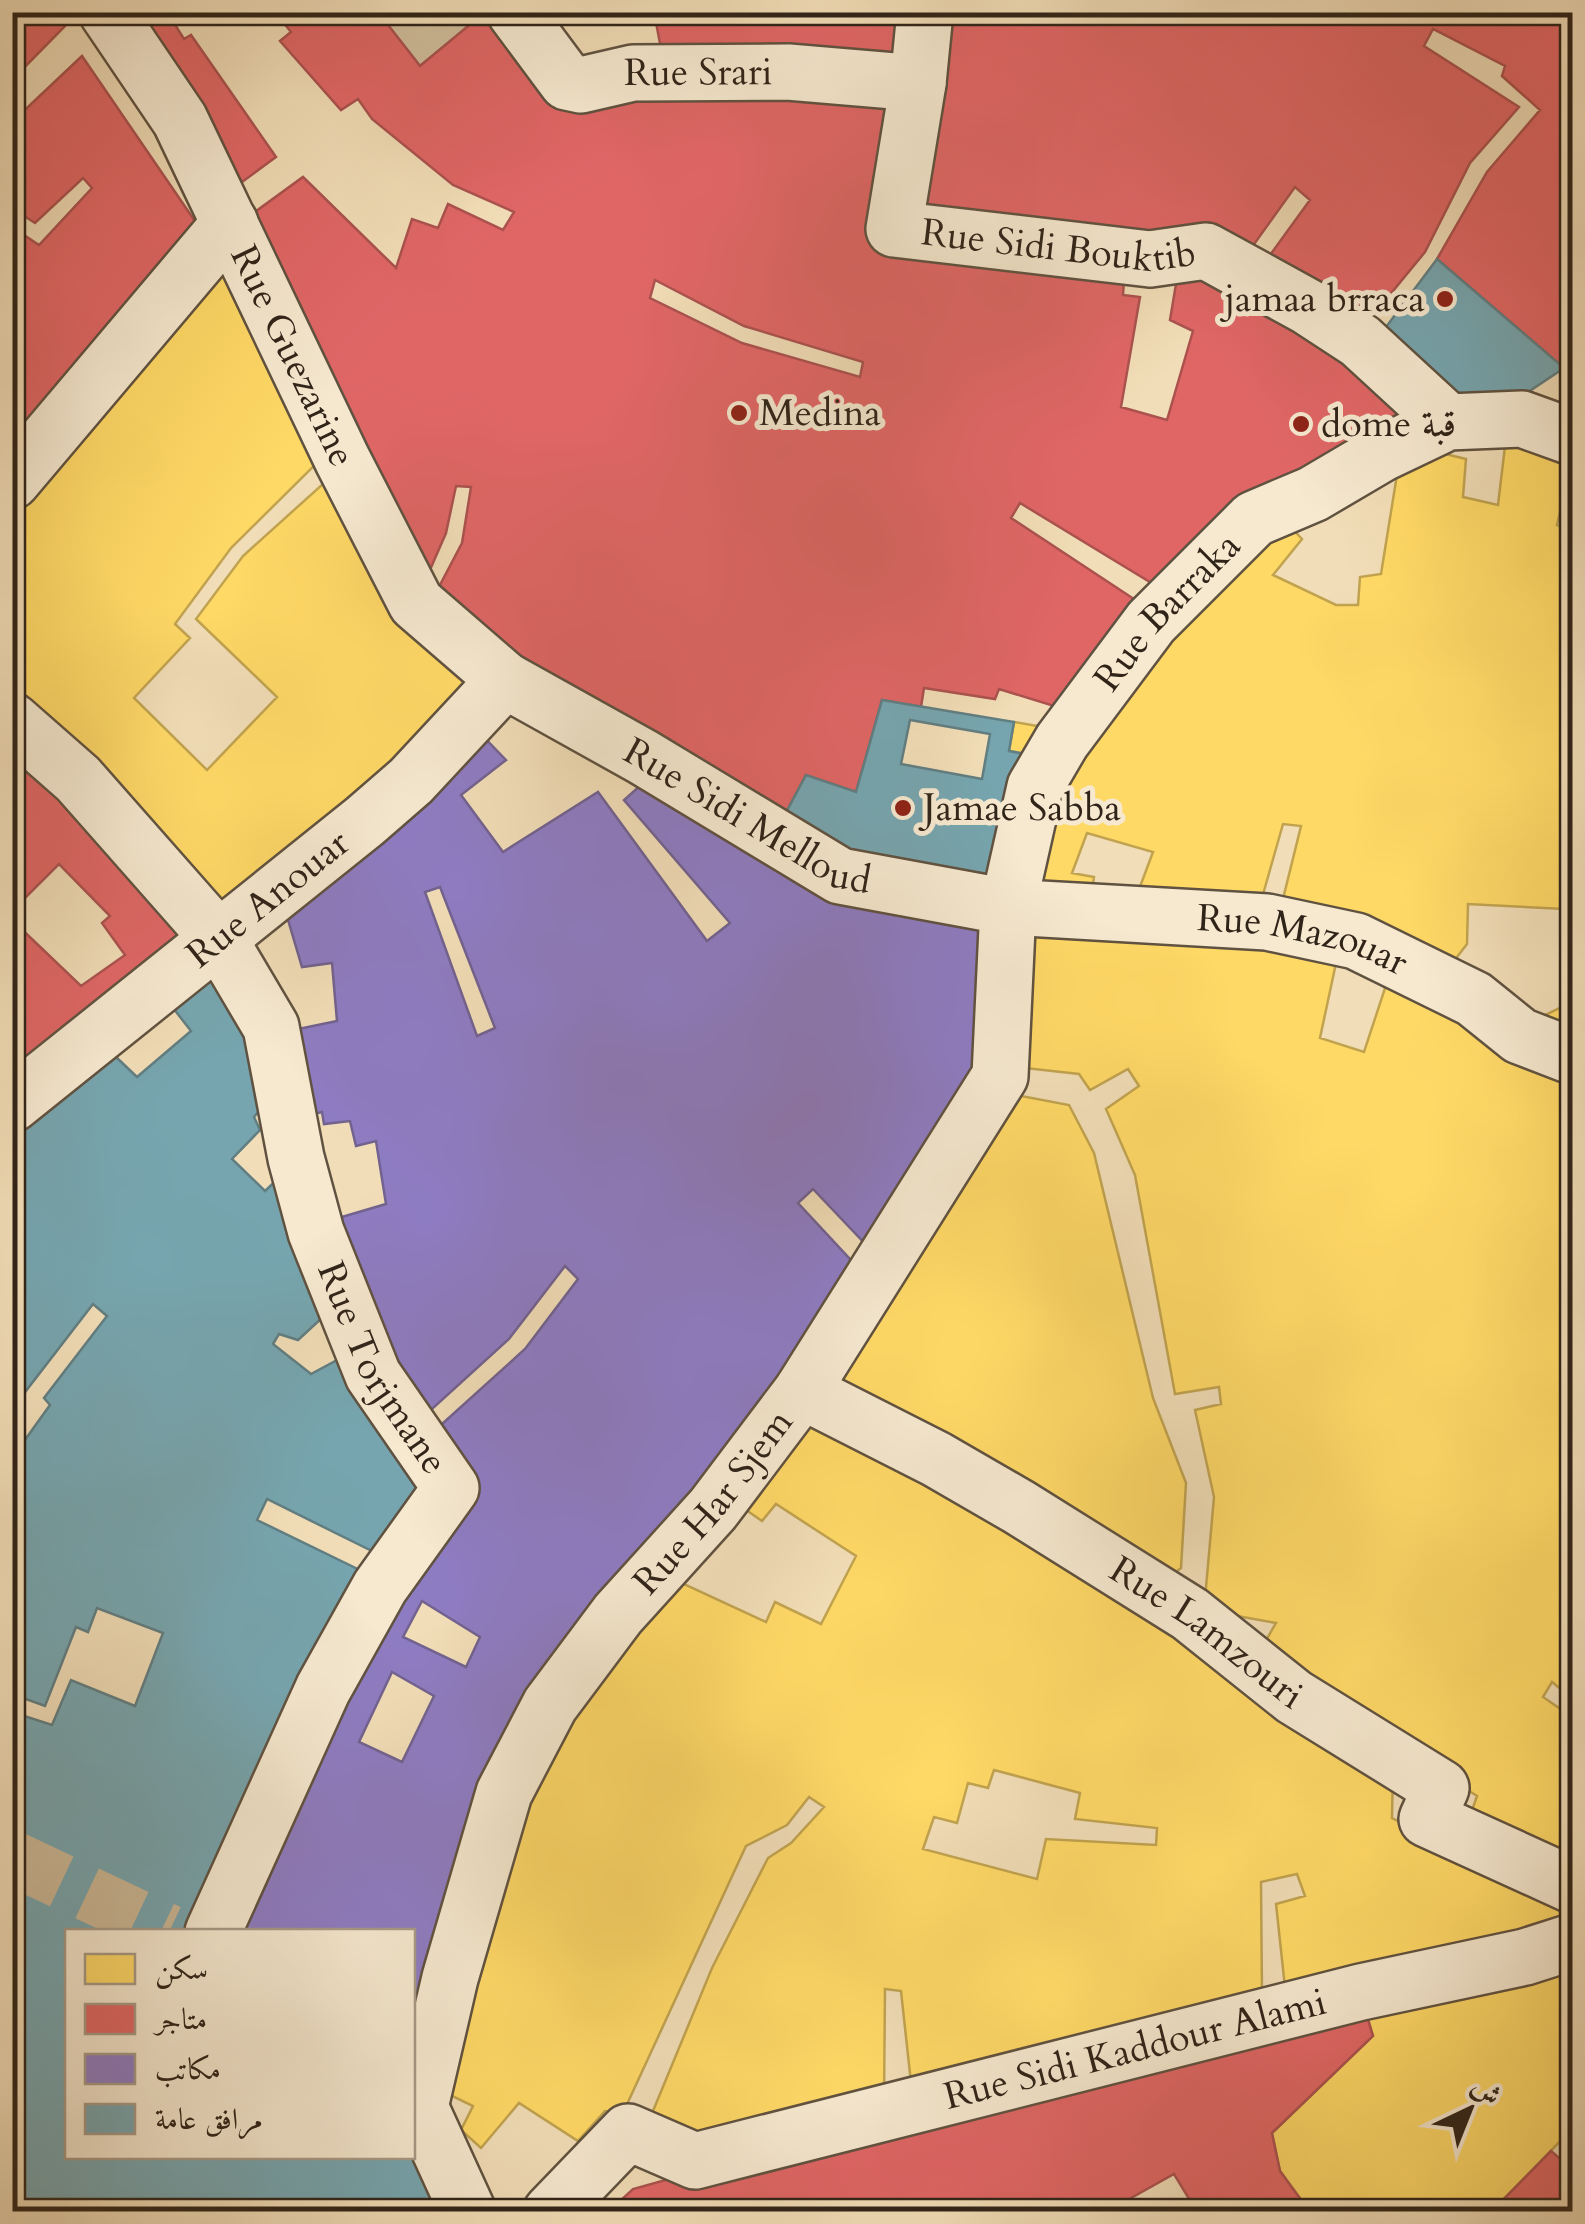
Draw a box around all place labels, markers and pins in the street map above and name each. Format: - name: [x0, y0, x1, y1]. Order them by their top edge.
- place label: jamaa brraca: [1219, 273, 1425, 325]
- marker: jamaa brraca: [1434, 288, 1456, 310]
- place label: Medina: [759, 387, 881, 439]
- place label: dome قبة: [1321, 398, 1456, 450]
- marker: Medina: [728, 402, 750, 424]
- marker: dome قبة: [1290, 413, 1312, 435]
- place label: Jamae Sabba: [918, 782, 1121, 834]
- marker: Jamae Sabba: [892, 797, 914, 819]

